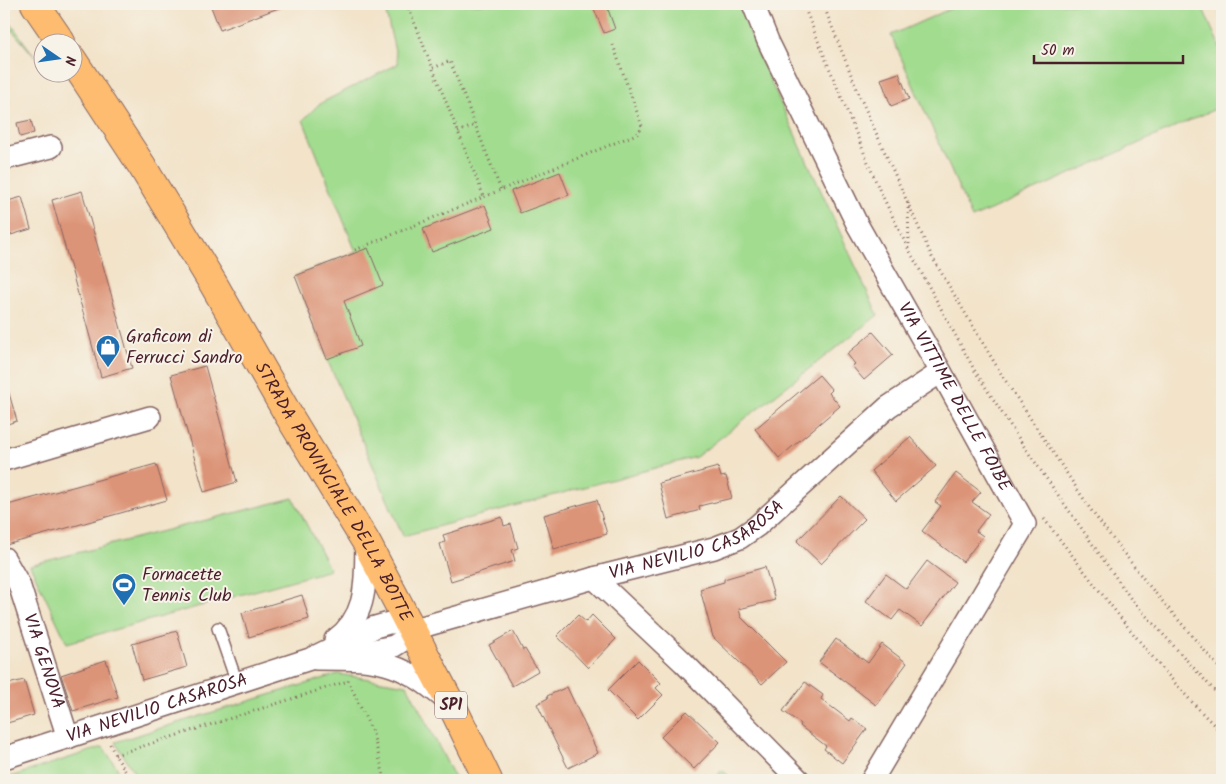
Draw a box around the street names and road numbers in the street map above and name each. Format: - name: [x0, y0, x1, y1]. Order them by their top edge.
- street label: VIA VITTIME DELLE FOIBE: [890, 297, 1019, 497]
- street label: STRADA PROVINCIALE DELLA BOTTE: [247, 357, 420, 628]
- street label: VIA NEVILIO CASAROSA: [606, 493, 791, 588]
- street label: VIA GENOVA: [15, 610, 72, 713]
- street label: VIA NEVILIO CASAROSA: [63, 666, 252, 751]
- road number: SP1: [435, 692, 467, 718]

